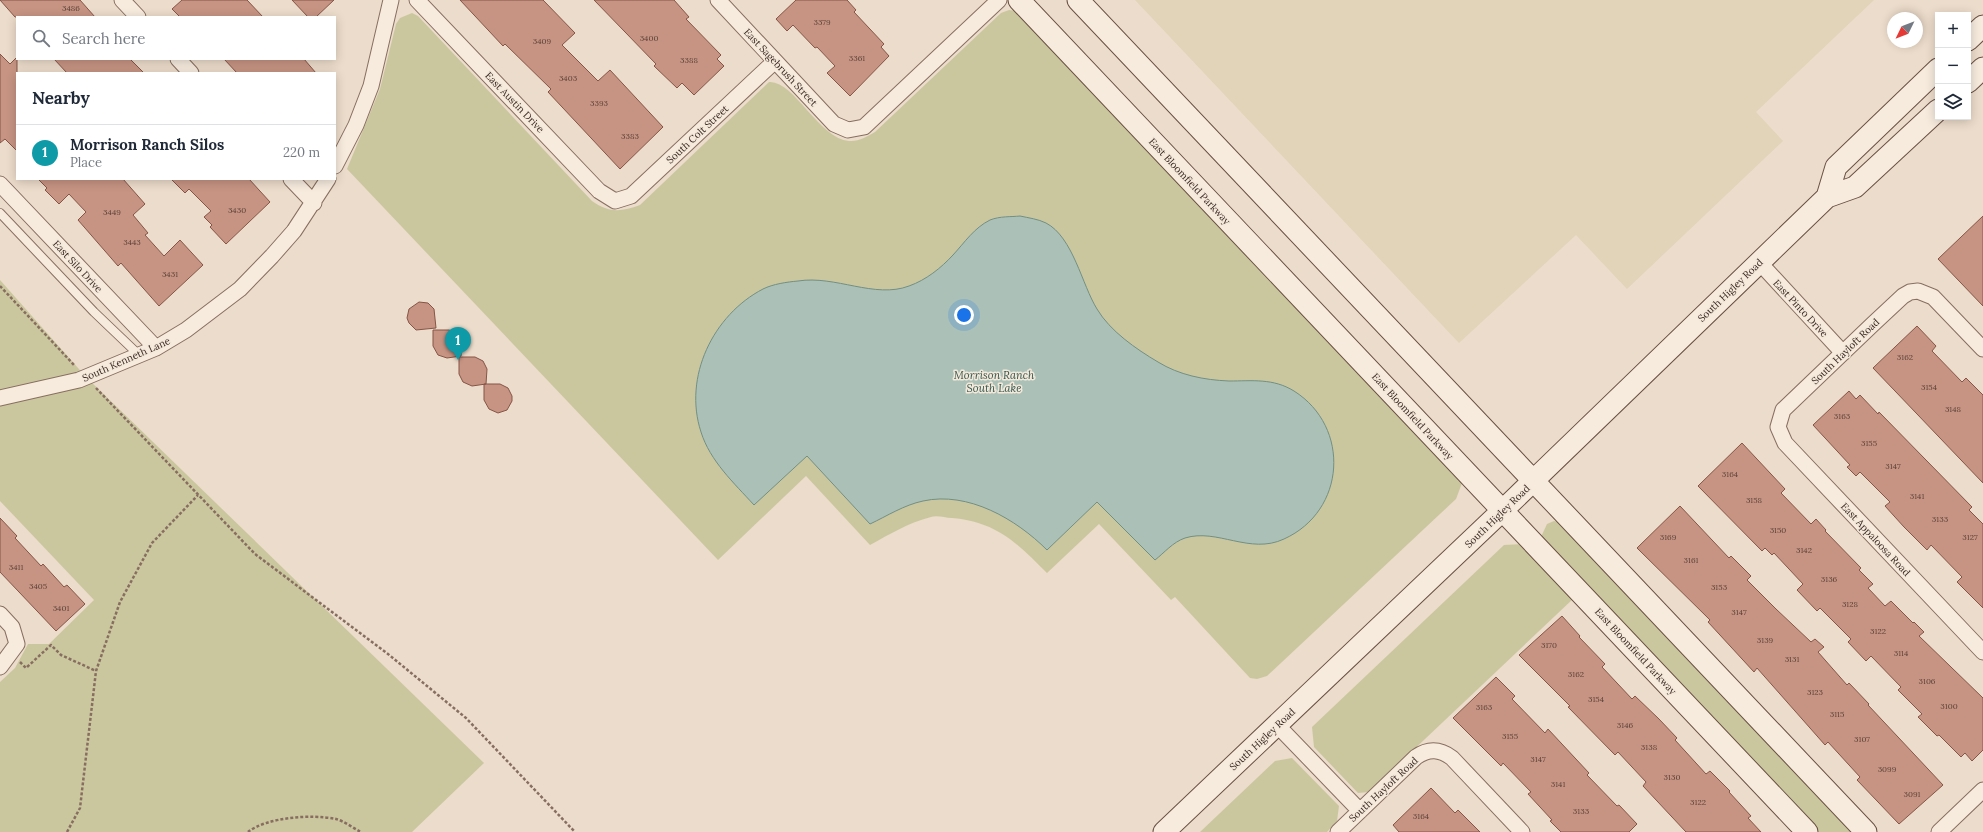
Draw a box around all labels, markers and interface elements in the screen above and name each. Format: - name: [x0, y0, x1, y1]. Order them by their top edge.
- house number: 3486: [62, 3, 80, 13]
- north arrow: [1887, 12, 1923, 48]
- map controls: [1935, 12, 1971, 120]
- button: +: [1935, 12, 1971, 48]
- search box: [16, 16, 336, 60]
- house number: 3379: [813, 17, 831, 27]
- street label: East Sagebrush Street: [741, 26, 820, 109]
- icon: search: [30, 27, 52, 49]
- text: Search here: [62, 29, 145, 48]
- house number: 3400: [640, 33, 658, 43]
- house number: 3409: [533, 36, 552, 46]
- button: −: [1935, 48, 1971, 84]
- house number: 3361: [849, 53, 865, 63]
- house number: 3388: [680, 55, 698, 65]
- street label: East Austin Drive: [482, 69, 547, 136]
- house number: 3403: [559, 73, 578, 83]
- button: layers: [1935, 84, 1971, 120]
- text: Nearby: [32, 87, 90, 109]
- house number: 3393: [590, 98, 609, 108]
- street label: South Colt Street: [664, 102, 731, 167]
- house number: 3383: [621, 131, 639, 141]
- text: Morrison Ranch Silos: [70, 135, 224, 154]
- street label: East Bloomfield Parkway: [1146, 135, 1234, 228]
- text: 1: [42, 144, 48, 161]
- text: 220 m: [283, 144, 320, 161]
- text: Place: [70, 154, 102, 171]
- house number: 3430: [228, 205, 246, 215]
- house number: 3449: [103, 207, 121, 217]
- street label: East Silo Drive: [50, 237, 106, 296]
- house number: 3443: [123, 237, 141, 247]
- street label: South Higley Road: [1695, 256, 1766, 325]
- house number: 3431: [162, 269, 178, 279]
- street label: East Pinto Drive: [1770, 277, 1831, 341]
- your location: [954, 305, 974, 325]
- street label: South Hayloft Road: [1809, 316, 1882, 387]
- pin: 1: [445, 327, 471, 360]
- street label: South Kenneth Lane: [80, 334, 173, 385]
- house number: 3162: [1897, 352, 1913, 362]
- water label: Morrison Ranch South Lake: [954, 368, 1035, 395]
- street label: East Bloomfield Parkway: [1369, 370, 1457, 463]
- house number: 3154: [1921, 382, 1938, 392]
- house number: 3148: [1945, 404, 1962, 414]
- house number: 3163: [1834, 411, 1851, 421]
- house number: 3155: [1861, 438, 1877, 448]
- house number: 3147: [1885, 461, 1901, 471]
- house number: 3164: [1722, 469, 1739, 479]
- street label: South Higley Road: [1462, 482, 1533, 551]
- house number: 3141: [1910, 491, 1924, 501]
- house number: 3158: [1746, 495, 1763, 505]
- street label: East Appaloosa Road: [1838, 500, 1913, 579]
- house number: 3133: [1932, 514, 1949, 524]
- house number: 3150: [1770, 525, 1786, 535]
- house number: 3169: [1660, 532, 1677, 542]
- house number: 3127: [1962, 532, 1978, 542]
- house number: 3142: [1796, 545, 1812, 555]
- house number: 3161: [1684, 555, 1699, 565]
- house number: 3411: [9, 562, 23, 572]
- house number: 3136: [1821, 574, 1838, 584]
- house number: 3405: [29, 581, 47, 591]
- house number: 3153: [1711, 582, 1728, 592]
- house number: 3128: [1842, 599, 1859, 609]
- house number: 3401: [53, 603, 69, 613]
- street label: East Bloomfield Parkway: [1592, 605, 1680, 698]
- house number: 3147: [1731, 607, 1747, 617]
- house number: 3122: [1870, 626, 1886, 636]
- house number: 3139: [1757, 635, 1774, 645]
- house number: 3170: [1541, 640, 1557, 650]
- house number: 3114: [1894, 648, 1909, 658]
- house number: 3131: [1785, 654, 1799, 664]
- house number: 3162: [1568, 669, 1584, 679]
- house number: 3106: [1919, 676, 1936, 686]
- house number: 3123: [1807, 687, 1824, 697]
- house number: 3154: [1588, 694, 1605, 704]
- house number: 3100: [1940, 701, 1958, 711]
- house number: 3163: [1476, 702, 1493, 712]
- street label: South Higley Road: [1227, 705, 1298, 773]
- house number: 3115: [1830, 709, 1844, 719]
- house number: 3146: [1617, 720, 1634, 730]
- house number: 3155: [1502, 731, 1518, 741]
- house number: 3107: [1854, 734, 1870, 744]
- house number: 3138: [1641, 742, 1658, 752]
- street label: South Hayloft Road: [1346, 754, 1421, 825]
- house number: 3147: [1530, 754, 1546, 764]
- house number: 3099: [1878, 764, 1897, 774]
- house number: 3130: [1664, 772, 1680, 782]
- house number: 3141: [1551, 779, 1565, 789]
- house number: 3091: [1904, 789, 1921, 799]
- house number: 3122: [1690, 797, 1706, 807]
- house number: 3133: [1573, 806, 1590, 816]
- house number: 3164: [1413, 811, 1430, 821]

